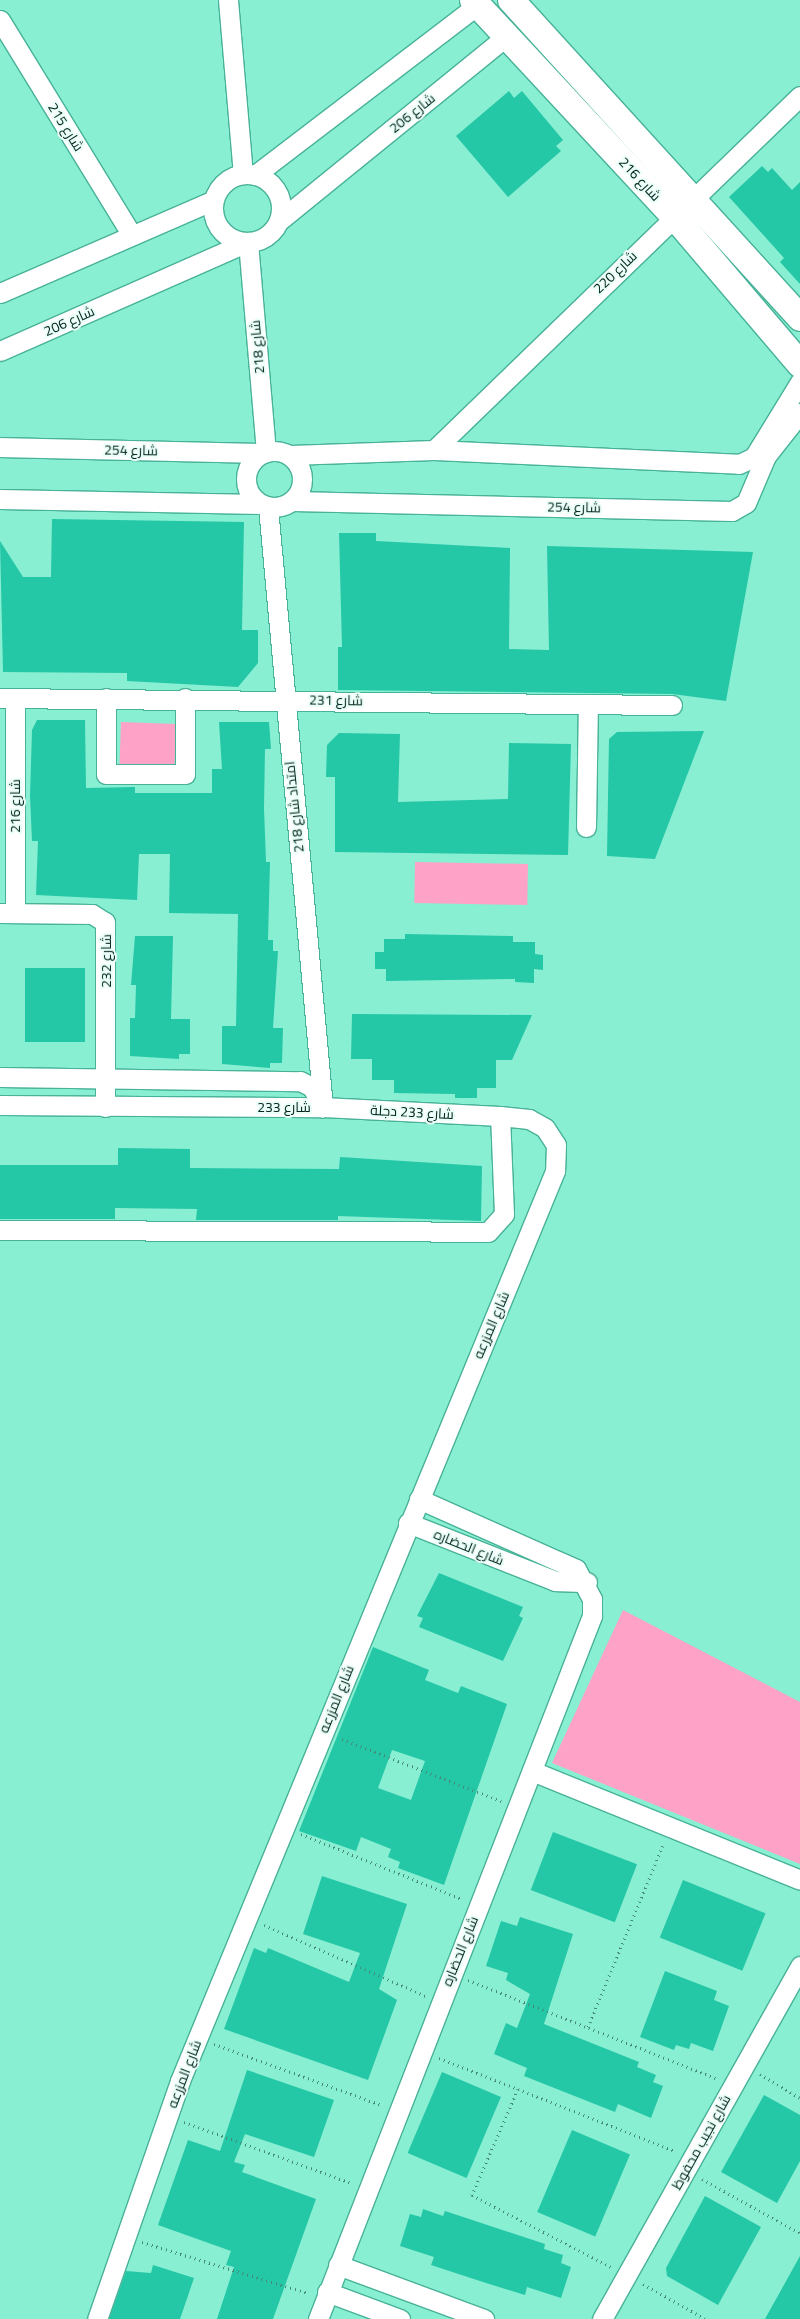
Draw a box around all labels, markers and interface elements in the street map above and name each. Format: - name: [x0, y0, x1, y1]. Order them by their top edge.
- street label: شارع 206: [386, 90, 438, 136]
- street label: شارع 215: [45, 100, 87, 154]
- street label: شارع 216: [616, 154, 664, 204]
- street label: شارع 220: [590, 247, 640, 297]
- street label: شارع 206: [41, 302, 97, 340]
- street label: شارع 218: [246, 320, 268, 374]
- street label: شارع 254: [104, 441, 158, 459]
- street label: شارع 254: [547, 498, 601, 516]
- street label: شارع 231: [309, 691, 363, 709]
- street label: امتداد شارع 218: [281, 761, 307, 853]
- street label: شارع 216: [7, 779, 23, 833]
- street label: شارع 232: [98, 934, 114, 988]
- street label: شارع 233: [257, 1099, 311, 1115]
- street label: شارع 233 دجلة: [370, 1101, 454, 1123]
- street label: شارع المزرعه: [469, 1289, 513, 1361]
- street label: شارع الحضاره: [431, 1525, 507, 1569]
- street label: شارع المزرعه: [315, 1663, 357, 1735]
- street label: شارع الحضاره: [438, 1913, 482, 1989]
- street label: شارع المزرعه: [163, 2038, 205, 2110]
- street label: شارع نجيب محفوظ: [668, 2091, 734, 2193]

